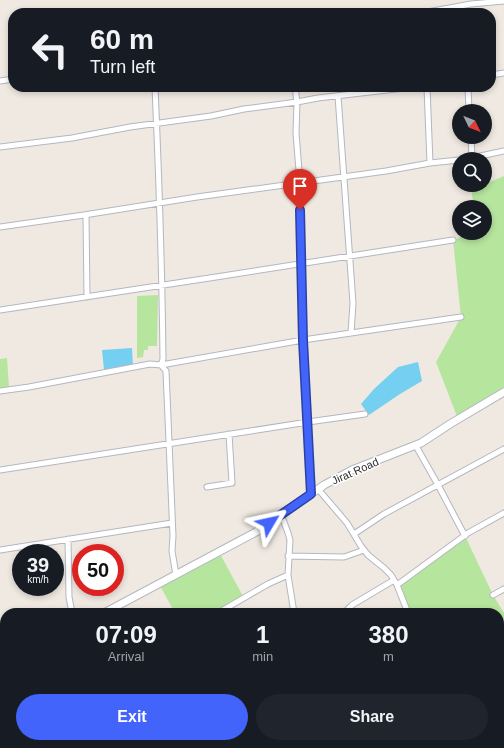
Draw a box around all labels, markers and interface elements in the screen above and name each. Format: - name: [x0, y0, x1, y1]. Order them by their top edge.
- icon: left: [24, 24, 76, 76]
- text: 60 m: [90, 24, 154, 55]
- text: Turn left: [90, 57, 155, 77]
- north arrow: [452, 104, 492, 144]
- map controls: [452, 104, 492, 240]
- button: search: [452, 152, 492, 192]
- pin: [283, 169, 317, 210]
- icon: arrive: [289, 175, 311, 197]
- button: layers: [452, 200, 492, 240]
- street label: Jirat Road: [330, 455, 380, 487]
- position arrow: [248, 502, 290, 544]
- speed limit sign: 50: [72, 544, 124, 596]
- text: 39: [27, 554, 49, 576]
- text: km/h: [27, 574, 49, 585]
- text: 07:09: [95, 621, 157, 648]
- text: 1: [256, 621, 269, 648]
- text: 380: [369, 621, 409, 648]
- text: Arrival: [108, 649, 145, 664]
- text: min: [252, 649, 273, 664]
- text: m: [383, 649, 394, 664]
- button: Exit: [16, 694, 248, 740]
- button: Share: [256, 694, 488, 740]

